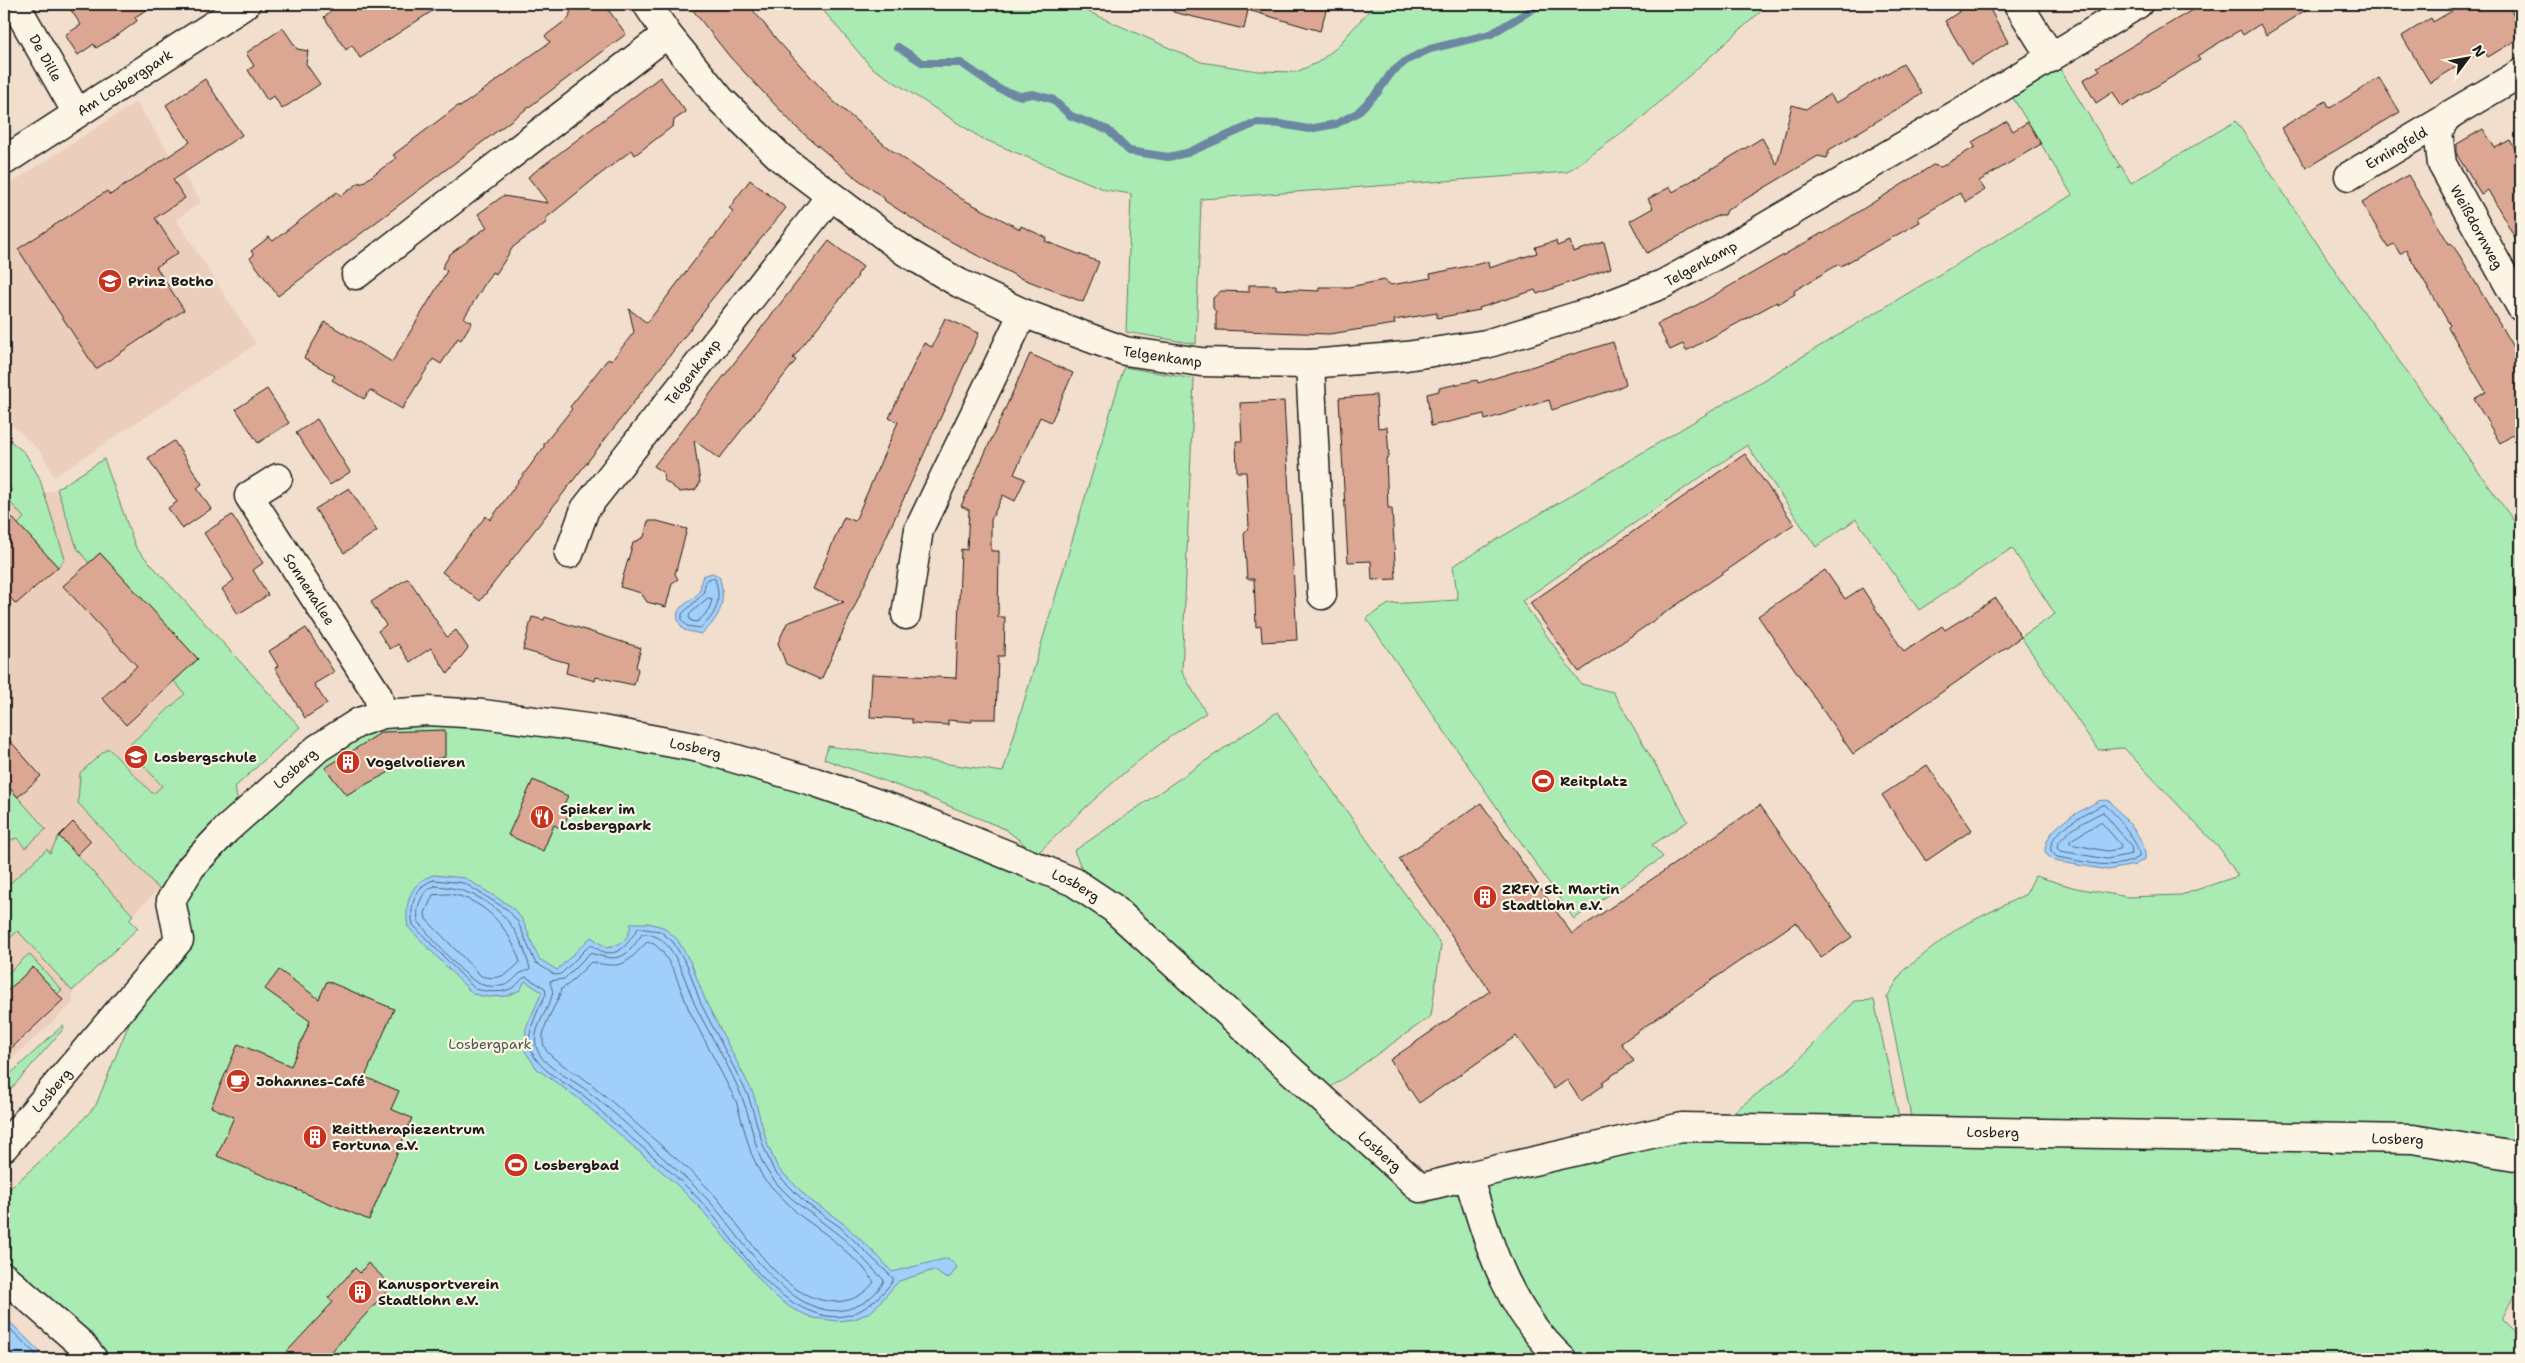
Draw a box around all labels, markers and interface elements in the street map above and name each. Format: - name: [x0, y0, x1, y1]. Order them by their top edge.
- street label: De Dille: [25, 31, 66, 85]
- north arrow: [2442, 32, 2492, 82]
- text: N: [2468, 42, 2490, 61]
- street label: Am Losbergpark: [74, 45, 176, 120]
- street label: Erningfeld: [2362, 123, 2431, 173]
- street label: Weißdornweg: [2446, 182, 2507, 272]
- street label: Telgenkamp: [1661, 236, 1740, 291]
- school or university icon: Prinz Botho: [97, 268, 123, 294]
- place label: Prinz Botho: [128, 272, 214, 290]
- street label: Telgenkamp: [661, 335, 724, 409]
- street label: Telgenkamp: [1122, 342, 1203, 371]
- street label: Sonnenallee: [279, 550, 339, 629]
- street label: Losberg: [668, 734, 724, 763]
- school or university icon: Losbergschule: [123, 744, 149, 770]
- street label: Losberg: [269, 744, 321, 793]
- place label: Losbergschule: [154, 748, 257, 766]
- building icon: Vogelvolieren: [335, 749, 361, 775]
- place label: Vogelvolieren: [366, 753, 465, 771]
- sports icon: Reitplatz: [1530, 768, 1556, 794]
- place label: Reitplatz: [1560, 772, 1628, 790]
- place label: Spieker im Losbergpark: [560, 800, 651, 834]
- restaurant icon: Spieker im Losbergpark: [529, 804, 555, 830]
- street label: Losberg: [1049, 865, 1103, 906]
- place label: ZRFV St. Martin Stadtlohn e.V.: [1502, 880, 1620, 914]
- building icon: ZRFV St. Martin Stadtlohn e.V.: [1472, 884, 1498, 910]
- park label: Losbergpark: [448, 1035, 532, 1053]
- street label: Losberg: [28, 1065, 76, 1116]
- cafe icon: Johannes-Café: [225, 1068, 251, 1094]
- place label: Johannes-Café: [256, 1072, 365, 1090]
- place label: Reittherapiezentrum Fortuna e.V.: [332, 1120, 485, 1154]
- street label: Losberg: [1966, 1123, 2019, 1142]
- building icon: Reittherapiezentrum Fortuna e.V.: [302, 1124, 328, 1150]
- street label: Losberg: [1354, 1127, 1405, 1176]
- street label: Losberg: [2371, 1129, 2426, 1150]
- sports icon: Losbergbad: [503, 1152, 529, 1178]
- place label: Losbergbad: [534, 1156, 620, 1174]
- place label: Kanusportverein Stadtlohn e.V.: [378, 1275, 499, 1309]
- building icon: Kanusportverein Stadtlohn e.V.: [347, 1279, 373, 1305]

